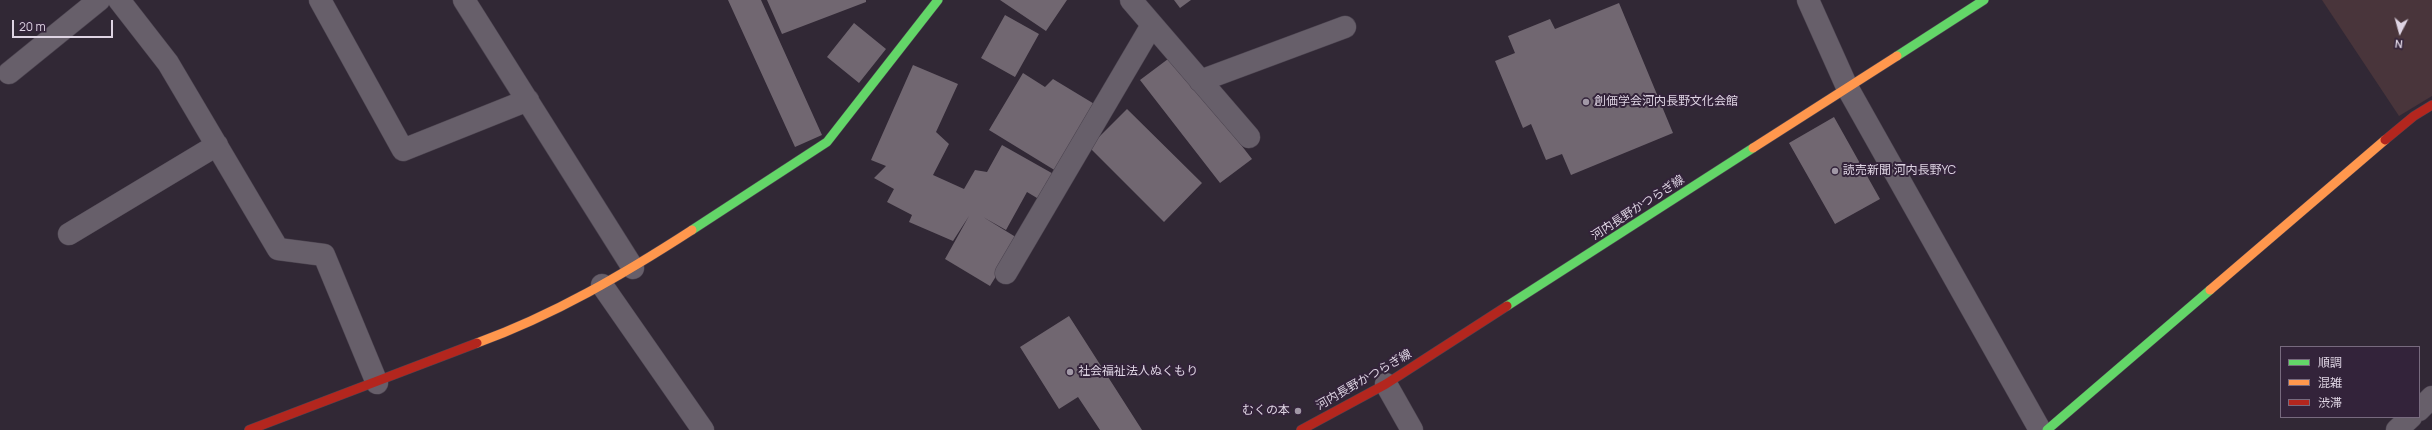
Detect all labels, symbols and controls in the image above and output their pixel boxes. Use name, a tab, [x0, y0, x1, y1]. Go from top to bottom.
scale bar	[14, 12, 115, 38]
north arrow	[2380, 12, 2420, 52]
text: 20 m	[19, 18, 46, 35]
text: N	[2394, 37, 2403, 52]
place label: 創価学会河内長野文化会館	[1594, 95, 1738, 109]
marker: 創価学会河内長野文化会館	[1581, 97, 1591, 107]
place label: 読売新聞 河内長野YC	[1843, 164, 1956, 178]
marker: 読売新聞 河内長野YC	[1830, 166, 1840, 176]
street label: 河内長野かつらぎ線	[1589, 173, 1687, 243]
legend	[2280, 346, 2420, 418]
street label: 河内長野かつらぎ線	[1314, 347, 1414, 413]
text: 順調	[2318, 354, 2342, 371]
place label: 社会福祉法人ぬくもり	[1078, 365, 1198, 379]
marker: 社会福祉法人ぬくもり	[1065, 367, 1075, 377]
text: 混雑	[2318, 374, 2342, 391]
text: 渋滞	[2318, 394, 2342, 411]
place label: むくの本	[1242, 404, 1290, 418]
marker: むくの本	[1293, 406, 1303, 416]

